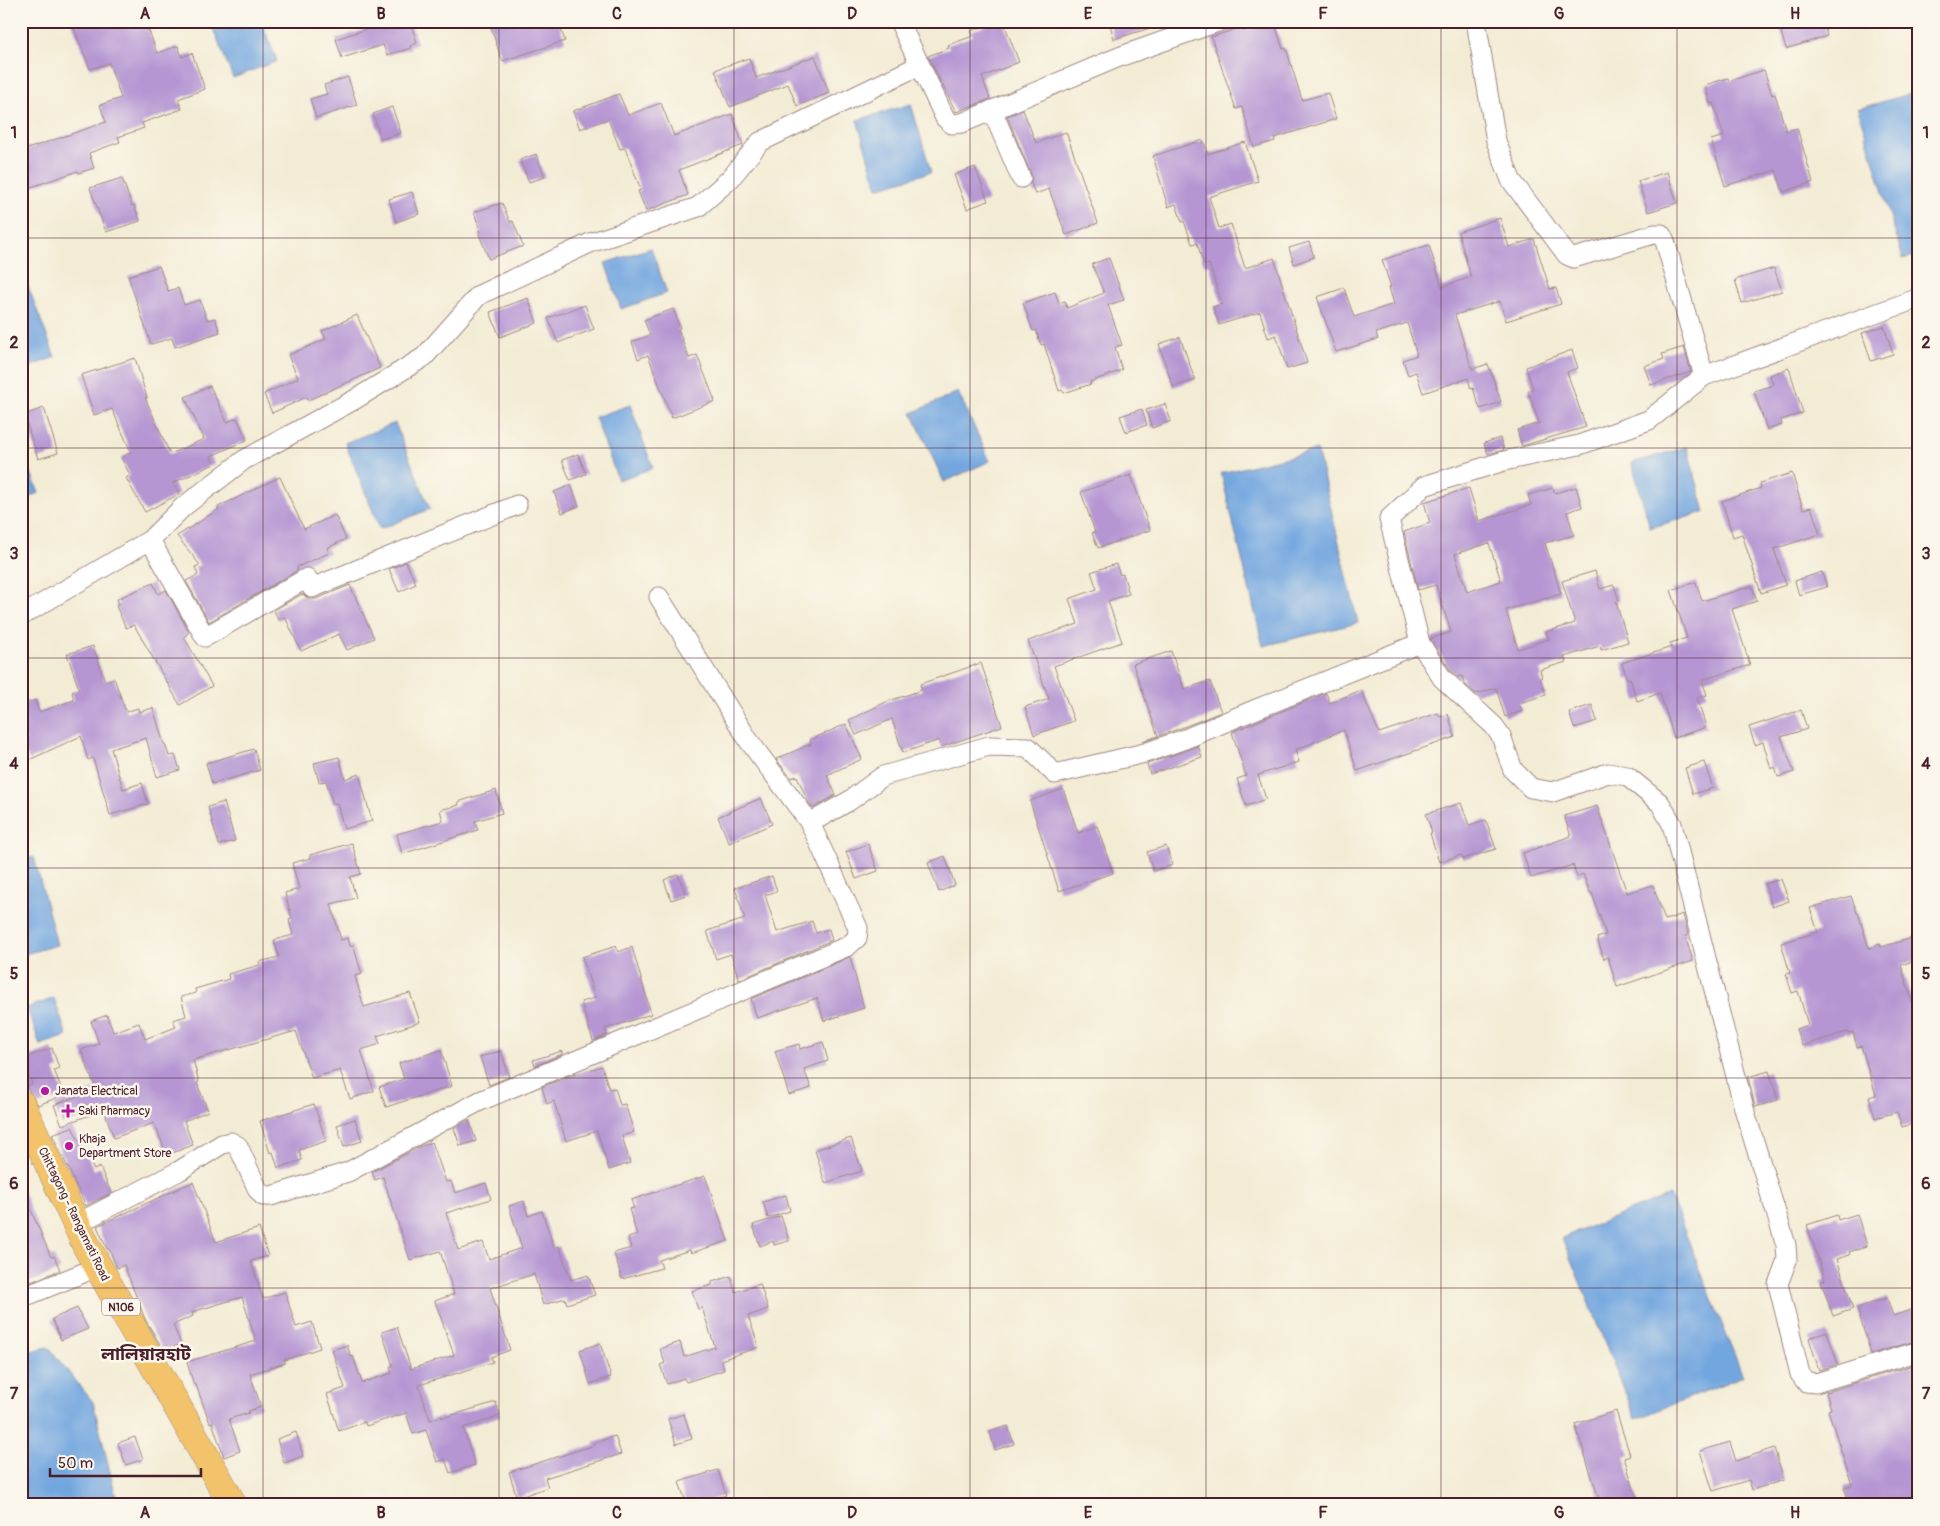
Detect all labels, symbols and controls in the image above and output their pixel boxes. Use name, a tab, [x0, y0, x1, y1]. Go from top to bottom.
text: A	[140, 4, 151, 24]
text: B	[376, 4, 386, 24]
text: C	[612, 4, 622, 24]
text: D	[847, 4, 857, 24]
text: E	[1084, 4, 1093, 24]
text: F	[1318, 4, 1328, 24]
text: G	[1554, 4, 1565, 24]
text: H	[1790, 4, 1800, 24]
text: 1	[11, 123, 17, 143]
text: 1	[1923, 123, 1929, 143]
text: 2	[10, 333, 19, 353]
text: 2	[1922, 333, 1931, 353]
text: 3	[10, 544, 19, 564]
text: 3	[1922, 544, 1931, 564]
text: 4	[9, 754, 19, 774]
text: 4	[1921, 754, 1931, 774]
text: 5	[10, 964, 19, 984]
text: 5	[1922, 964, 1931, 984]
place label: Janata Electrical	[55, 1084, 138, 1099]
marker: Janata Electrical	[39, 1085, 51, 1097]
place label: Saki Pharmacy	[78, 1104, 150, 1119]
marker: Saki Pharmacy	[62, 1105, 74, 1117]
place label: Khaja Department Store	[79, 1132, 172, 1161]
marker: Khaja Department Store	[63, 1140, 75, 1152]
street label: Chittagong - Rangamati Road	[35, 1145, 113, 1284]
text: 6	[9, 1174, 19, 1194]
text: 6	[1921, 1174, 1931, 1194]
road number: N106	[102, 1298, 140, 1315]
district label: লালিয়ারহাট	[100, 1343, 192, 1366]
text: 7	[10, 1384, 19, 1404]
text: 7	[1922, 1384, 1931, 1404]
scale bar	[50, 1446, 201, 1478]
text: 50 m	[58, 1454, 93, 1473]
text: A	[140, 1503, 151, 1523]
text: B	[376, 1503, 386, 1523]
text: C	[612, 1503, 622, 1523]
text: D	[847, 1503, 857, 1523]
text: E	[1084, 1503, 1093, 1523]
text: F	[1318, 1503, 1328, 1523]
text: G	[1554, 1503, 1565, 1523]
text: H	[1790, 1503, 1800, 1523]

